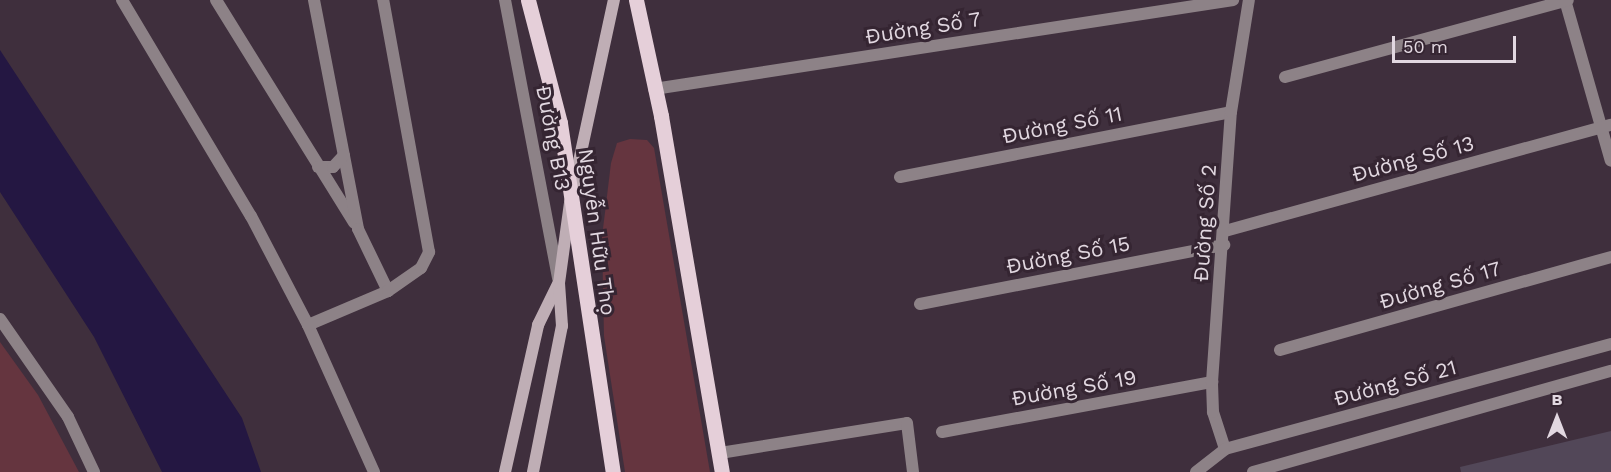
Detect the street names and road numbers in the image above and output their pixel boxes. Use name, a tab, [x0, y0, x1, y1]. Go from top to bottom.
street label: Đường Số 7	[863, 6, 983, 50]
street label: Đường B13	[530, 83, 576, 193]
street label: Đường Số 11	[1000, 101, 1124, 149]
street label: Đường Số 13	[1349, 131, 1477, 187]
street label: Nguyễn Hữu Thọ	[573, 147, 621, 317]
street label: Đường Số 2	[1188, 163, 1222, 283]
street label: Đường Số 15	[1004, 231, 1132, 279]
street label: Đường Số 17	[1376, 256, 1504, 314]
street label: Đường Số 21	[1331, 355, 1459, 411]
street label: Đường Số 19	[1009, 365, 1139, 411]

